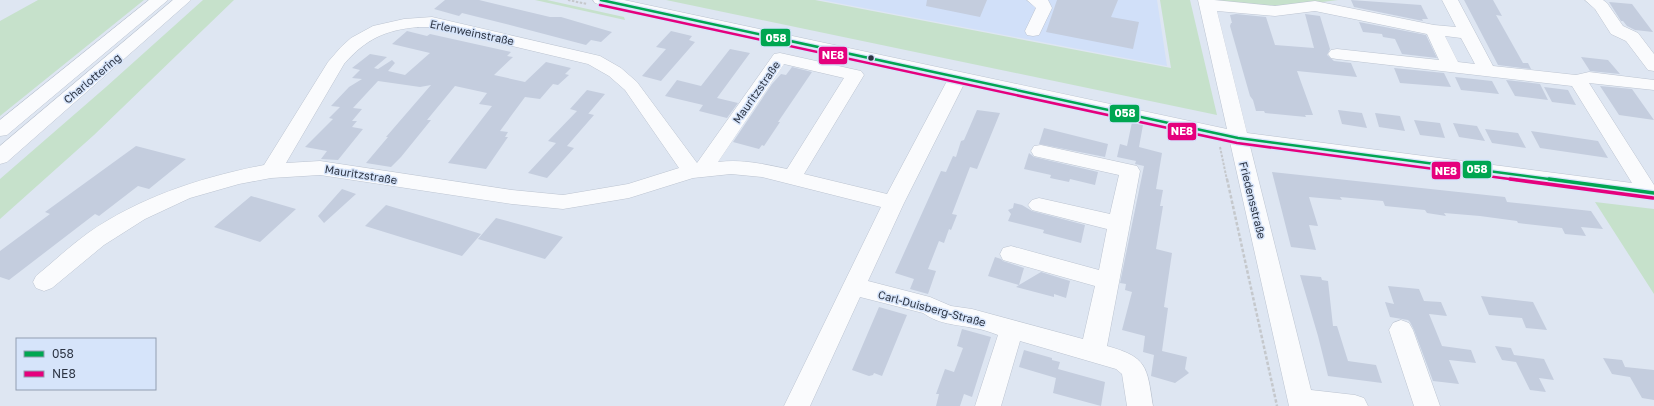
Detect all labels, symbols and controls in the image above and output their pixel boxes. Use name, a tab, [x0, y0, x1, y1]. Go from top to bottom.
street label: Erlenweinstraße	[429, 17, 515, 47]
line badge: 058	[760, 28, 791, 47]
text: 058	[766, 31, 786, 44]
line badge: NE8	[818, 46, 848, 65]
text: NE8	[822, 48, 844, 61]
street label: Charlottering	[61, 50, 123, 106]
unlabelled marker	[866, 53, 876, 63]
street label: Mauritzstraße	[730, 58, 782, 126]
line badge: 058	[1109, 104, 1140, 123]
text: 058	[1115, 106, 1135, 119]
line badge: NE8	[1167, 122, 1197, 141]
text: NE8	[1171, 124, 1193, 137]
street label: Friedensstraße	[1237, 160, 1269, 240]
line badge: 058	[1462, 160, 1492, 179]
line badge: NE8	[1431, 161, 1461, 180]
street label: Mauritzstraße	[324, 162, 398, 186]
text: 058	[1467, 162, 1487, 175]
text: NE8	[1435, 164, 1457, 177]
street label: Carl-Duisberg-Straße	[877, 287, 987, 329]
legend	[16, 338, 156, 390]
text: 058	[52, 346, 74, 361]
text: NE8	[52, 366, 76, 381]

